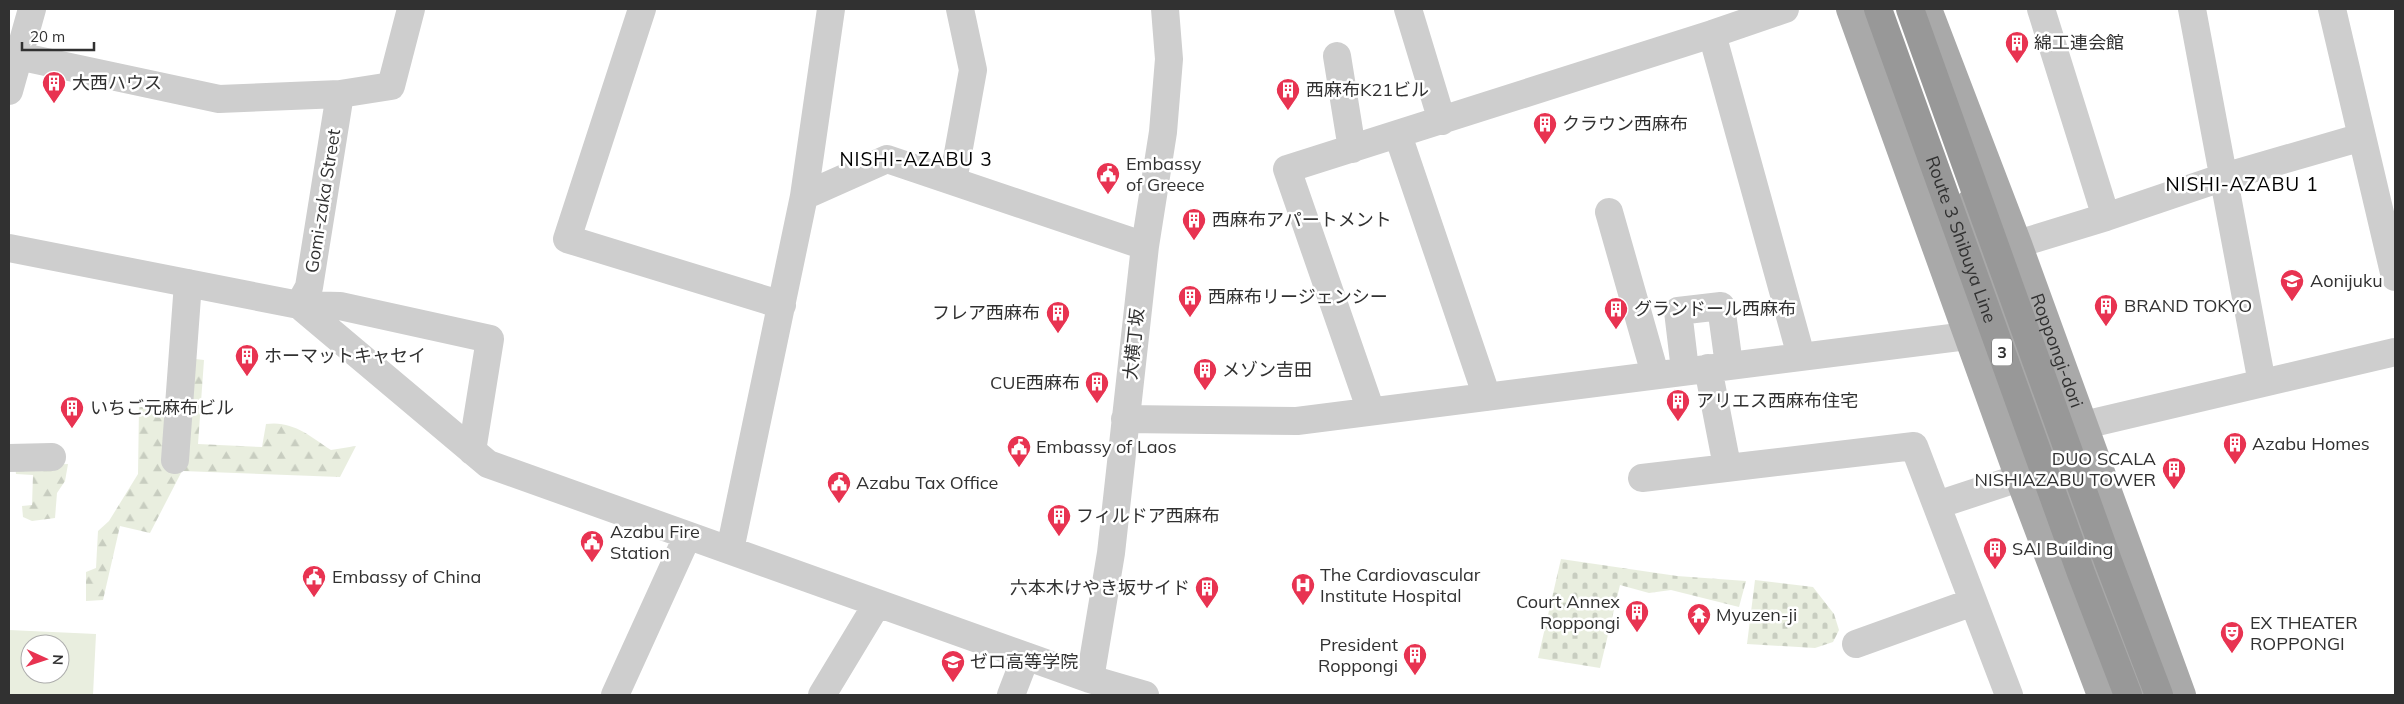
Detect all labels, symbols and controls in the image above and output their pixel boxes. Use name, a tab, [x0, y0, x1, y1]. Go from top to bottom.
scale bar	[22, 20, 95, 52]
text: 20 m	[30, 27, 65, 46]
building icon: 綿工連会館	[2004, 30, 2030, 64]
place label: 綿工連会館	[2034, 31, 2124, 54]
building icon: 大西ハウス	[41, 70, 67, 104]
place label: 大西ハウス	[72, 71, 162, 94]
building icon: 西麻布K21ビル	[1275, 77, 1301, 111]
place label: 西麻布K21ビル	[1306, 78, 1429, 101]
building icon: クラウン西麻布	[1532, 111, 1558, 145]
place label: クラウン西麻布	[1562, 112, 1688, 135]
street label: Gomi-zaka Street	[300, 127, 345, 275]
district label: NISHI-AZABU 3	[839, 147, 993, 171]
place label: Embassy of Greece	[1126, 152, 1205, 196]
street label: Route 3 Shibuya Line	[1921, 153, 2002, 326]
public building icon: Embassy of Greece	[1095, 161, 1121, 195]
district label: NISHI-AZABU 1	[2165, 172, 2319, 196]
building icon: 西麻布アパートメント	[1181, 207, 1207, 241]
place label: 西麻布アパートメント	[1212, 208, 1392, 231]
school or university icon: Aonijuku	[2279, 268, 2305, 302]
place label: Aonijuku	[2310, 269, 2383, 292]
building icon: 西麻布リージェンシー	[1177, 284, 1203, 318]
place label: 西麻布リージェンシー	[1208, 285, 1388, 308]
street label: Roppongi-dori	[2026, 290, 2089, 411]
building icon: BRAND TOKYO	[2093, 293, 2119, 327]
place label: BRAND TOKYO	[2124, 294, 2252, 317]
building icon: グランドール西麻布	[1603, 296, 1629, 330]
place label: グランドール西麻布	[1634, 297, 1796, 320]
building icon: フレア西麻布	[1045, 300, 1071, 334]
place label: フレア西麻布	[932, 301, 1040, 324]
street label: 大横丁坂	[1118, 307, 1149, 381]
road number: 3	[1992, 338, 2012, 366]
building icon: ホーマットキャセイ	[234, 343, 260, 377]
place label: ホーマットキャセイ	[264, 344, 426, 367]
building icon: メゾン吉田	[1192, 357, 1218, 391]
place label: メゾン吉田	[1222, 358, 1312, 381]
building icon: CUE西麻布	[1084, 370, 1110, 404]
place label: CUE西麻布	[990, 371, 1080, 394]
building icon: アリエス西麻布住宅	[1665, 388, 1691, 422]
place label: アリエス西麻布住宅	[1696, 389, 1858, 412]
building icon: いちご元麻布ビル	[59, 395, 85, 429]
place label: いちご元麻布ビル	[90, 396, 234, 419]
building icon: Azabu Homes	[2222, 431, 2248, 465]
place label: Azabu Homes	[2252, 432, 2370, 455]
public building icon: Embassy of Laos	[1006, 434, 1032, 468]
place label: Embassy of Laos	[1036, 435, 1177, 458]
place label: DUO SCALA NISHIAZABU TOWER	[1975, 447, 2156, 491]
building icon: DUO SCALA NISHIAZABU TOWER	[2161, 456, 2187, 490]
public building icon: Azabu Tax Office	[826, 470, 852, 504]
place label: Azabu Tax Office	[856, 471, 998, 494]
building icon: フィルドア西麻布	[1046, 503, 1072, 537]
place label: フィルドア西麻布	[1076, 504, 1220, 527]
place label: Azabu Fire Station	[610, 520, 700, 564]
public building icon: Azabu Fire Station	[579, 529, 605, 563]
building icon: SAI Building	[1982, 536, 2008, 570]
place label: SAI Building	[2012, 537, 2113, 560]
place label: The Cardiovascular Institute Hospital	[1320, 563, 1481, 607]
public building icon: Embassy of China	[301, 564, 327, 598]
place label: Embassy of China	[332, 565, 481, 588]
hospital icon: The Cardiovascular Institute Hospital	[1290, 572, 1316, 606]
building icon: 六本木けやき坂サイド	[1194, 575, 1220, 609]
place label: 六本木けやき坂サイド	[1010, 576, 1190, 599]
place label: Court Annex Roppongi	[1516, 590, 1620, 634]
building icon: Court Annex Roppongi	[1624, 599, 1650, 633]
temple icon: Myuzen-ji	[1686, 602, 1712, 636]
place label: Myuzen-ji	[1716, 603, 1797, 626]
place label: EX THEATER ROPPONGI	[2250, 611, 2358, 655]
theatre icon: EX THEATER ROPPONGI	[2219, 620, 2245, 654]
place label: President Roppongi	[1318, 633, 1398, 677]
north arrow	[20, 634, 70, 684]
building icon: President Roppongi	[1402, 642, 1428, 676]
school or university icon: ゼロ高等学院	[940, 649, 966, 683]
place label: ゼロ高等学院	[970, 650, 1078, 673]
text: N	[49, 654, 67, 665]

